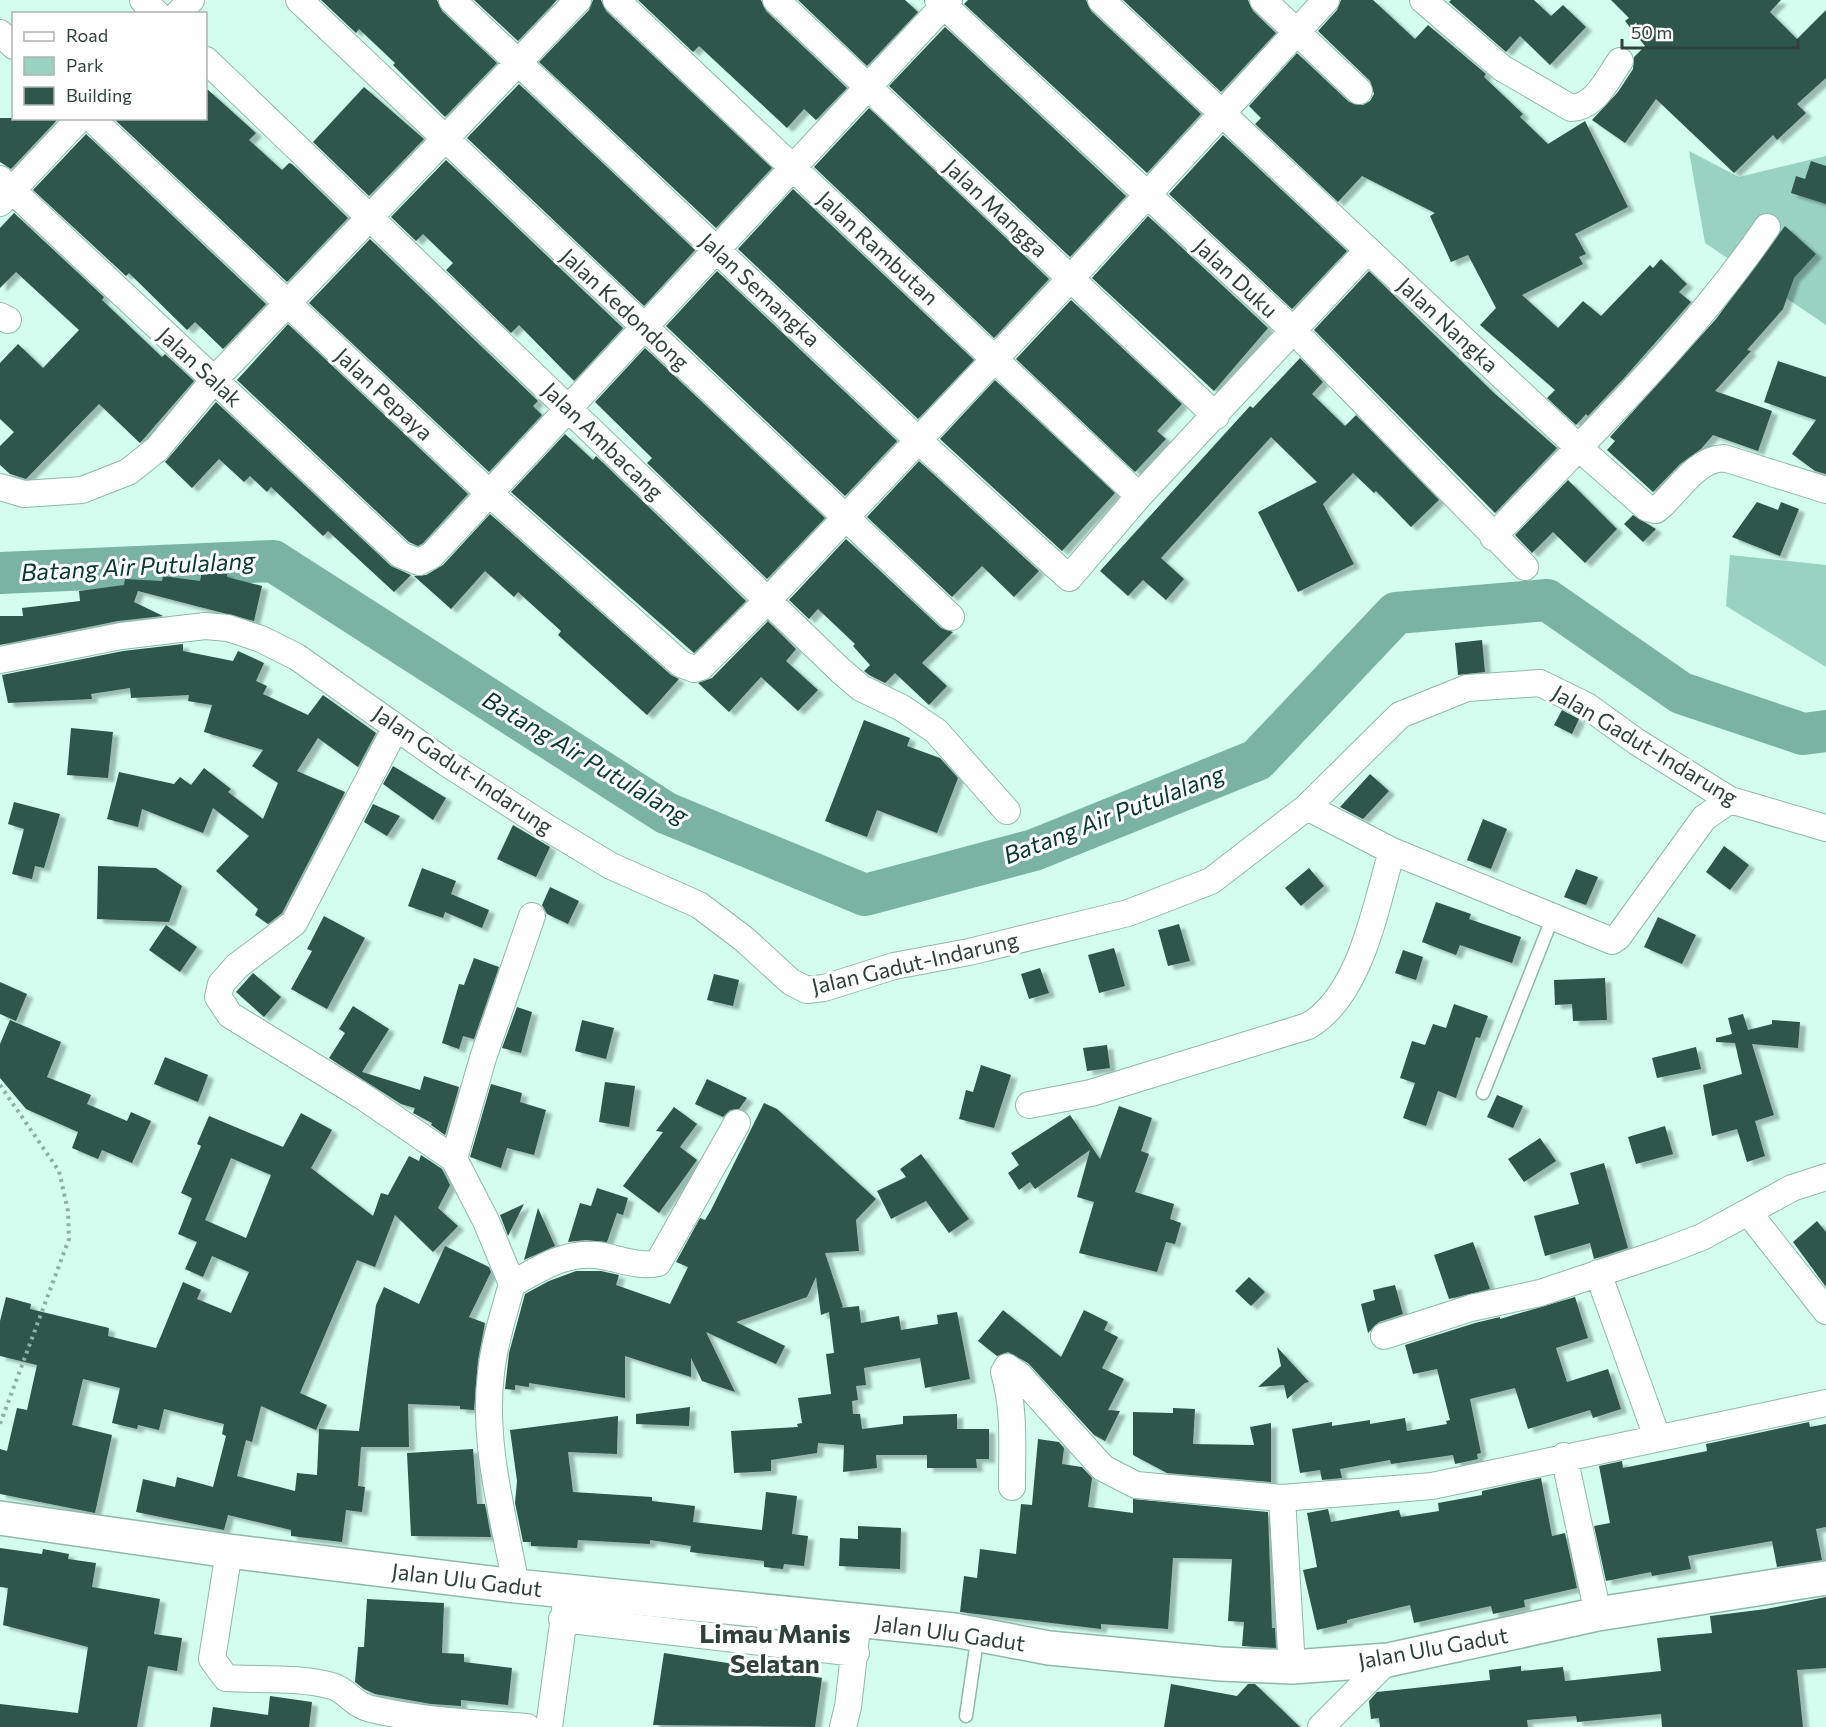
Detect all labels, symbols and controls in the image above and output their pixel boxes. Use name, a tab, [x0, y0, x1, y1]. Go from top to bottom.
legend	[12, 12, 207, 120]
scale bar	[1622, 12, 1798, 50]
text: 50 m	[1631, 21, 1672, 43]
text: Road	[66, 24, 108, 46]
text: Park	[66, 54, 104, 76]
text: Building	[66, 84, 132, 106]
street label: Jalan Mangga	[939, 153, 1054, 263]
street label: Jalan Rambutan	[812, 185, 944, 311]
street label: Jalan Semangka	[694, 227, 826, 352]
street label: Jalan Duku	[1189, 232, 1284, 323]
street label: Jalan Kedondong	[555, 242, 695, 375]
street label: Jalan Nangka	[1392, 271, 1504, 378]
street label: Jalan Salak	[153, 321, 248, 412]
street label: Jalan Pepaya	[330, 342, 439, 446]
street label: Jalan Ambacang	[537, 376, 669, 505]
water label: Batang Air Putulalang	[20, 545, 257, 586]
street label: Jalan Gadut-Indarung	[1548, 679, 1743, 811]
water label: Batang Air Putulalang	[478, 684, 695, 830]
street label: Jalan Gadut-Indarung	[368, 699, 558, 840]
water label: Batang Air Putulalang	[999, 758, 1229, 869]
street label: Jalan Gadut-Indarung	[809, 926, 1021, 999]
street label: Jalan Ulu Gadut	[390, 1557, 544, 1602]
street label: Jalan Ulu Gadut	[873, 1609, 1027, 1656]
district label: Limau Manis Selatan	[699, 1617, 851, 1678]
street label: Jalan Ulu Gadut	[1356, 1621, 1510, 1674]

